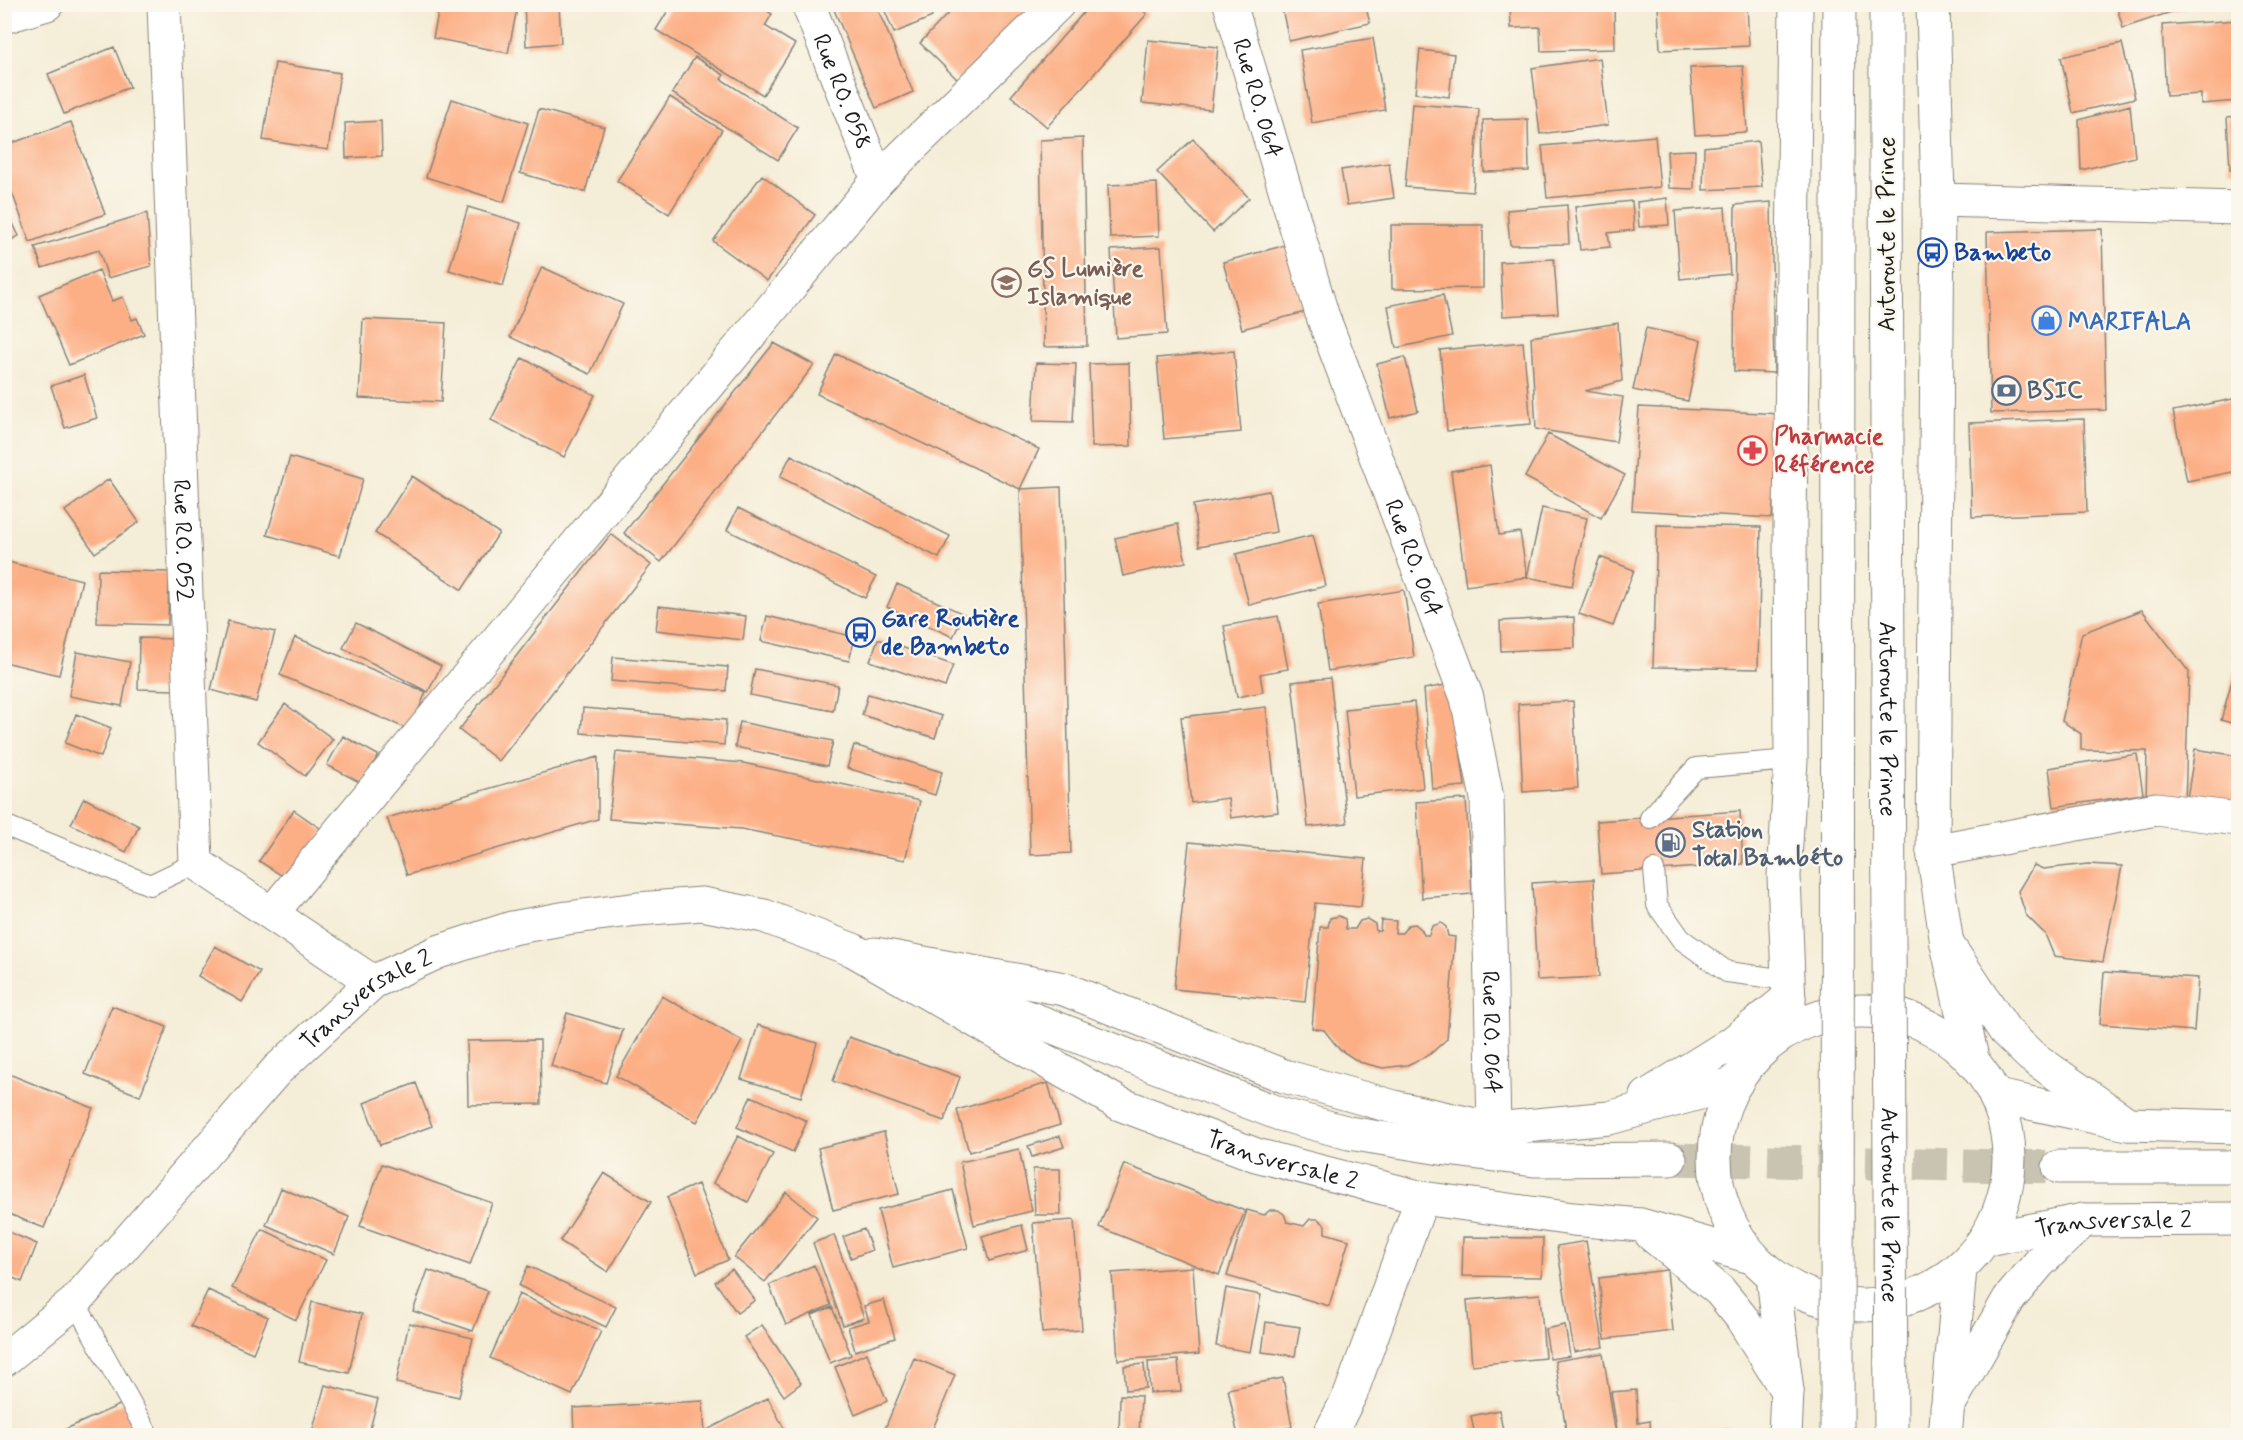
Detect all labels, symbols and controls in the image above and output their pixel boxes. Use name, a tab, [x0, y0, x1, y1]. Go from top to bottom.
street label: Rue RO. 058	[804, 30, 878, 154]
street label: Rue RO. 064	[1224, 35, 1289, 162]
street label: Autoroute le Prince	[1872, 136, 1903, 332]
bus stop icon: Bambeto	[1917, 236, 1949, 268]
place label: Bambeto	[1954, 238, 2051, 269]
place label: GS Lumière Islamique	[1027, 254, 1143, 313]
school or university icon: GS Lumière Islamique	[990, 266, 1022, 298]
shop icon: MARIFALA	[2031, 305, 2063, 337]
place label: MARIFALA	[2068, 307, 2191, 338]
bank icon: BSIC	[1990, 374, 2022, 406]
place label: BSIC	[2027, 376, 2083, 407]
place label: Pharmacie Référence	[1774, 422, 1884, 481]
pharmacy icon: Pharmacie Référence	[1737, 434, 1769, 466]
street label: Rue RO. 052	[165, 479, 200, 603]
street label: Rue RO. 064	[1376, 495, 1449, 621]
place label: Gare Routière de Bambeto	[881, 604, 1020, 663]
bus stop icon: Gare Routière de Bambeto	[844, 616, 876, 648]
street label: Autoroute le Prince	[1871, 621, 1903, 817]
place label: Station Total Bambéto	[1692, 815, 1843, 874]
fuel station icon: Station Total Bambéto	[1655, 827, 1687, 859]
street label: Transversale 2	[294, 943, 438, 1058]
street label: Rue RO. 064	[1474, 970, 1507, 1094]
street label: Autoroute le Prince	[1873, 1107, 1904, 1303]
street label: Transversale 2	[1201, 1124, 1361, 1198]
street label: Transversale 2	[2033, 1205, 2192, 1246]

